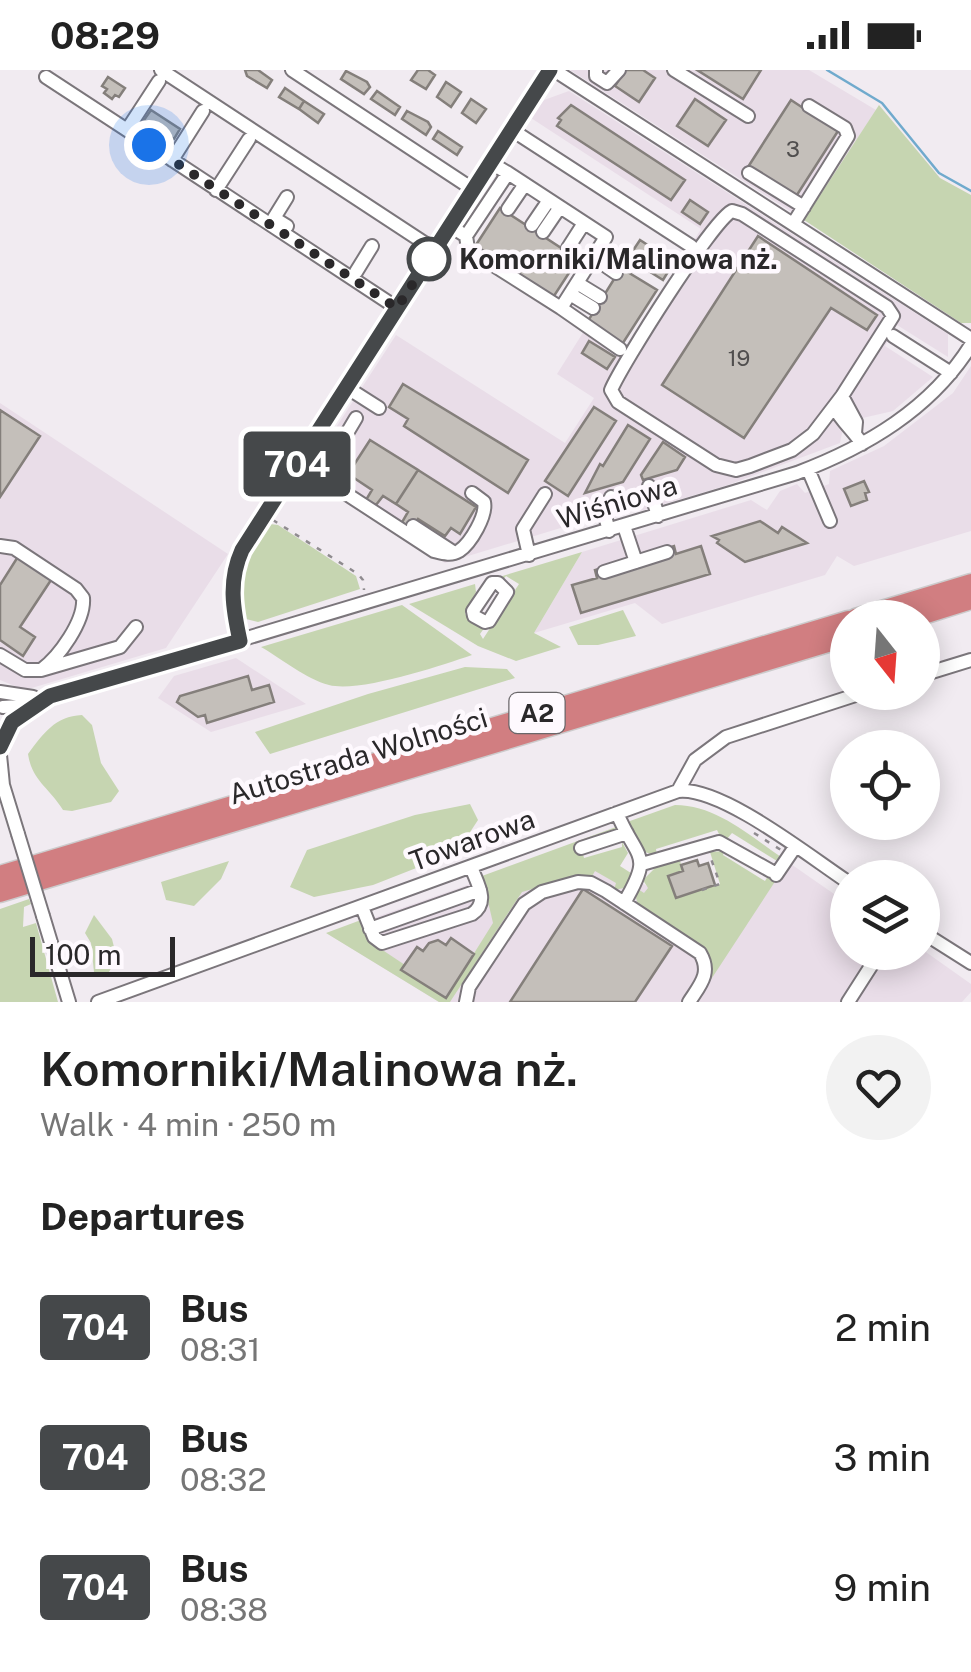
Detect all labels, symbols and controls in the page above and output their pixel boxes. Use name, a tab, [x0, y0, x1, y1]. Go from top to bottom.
text: 08:29	[50, 13, 160, 58]
your location	[124, 120, 174, 170]
house number: 3	[786, 136, 800, 162]
marker: Komorniki/Malinowa nż.	[408, 238, 450, 280]
place label: Komorniki/Malinowa nż.	[459, 242, 778, 275]
house number: 19	[728, 345, 750, 371]
line badge: 704	[240, 432, 354, 496]
text: 704	[264, 444, 330, 485]
street label: Wiśniowa	[553, 468, 681, 535]
north arrow	[830, 600, 940, 710]
map controls	[830, 600, 940, 970]
road number: A2	[510, 693, 564, 733]
street label: Autostrada Wolności	[224, 700, 491, 811]
button: locate	[830, 730, 940, 840]
street label: Towarowa	[405, 802, 539, 877]
button: layers	[830, 860, 940, 970]
scale bar	[30, 932, 175, 976]
text: 100 m	[45, 938, 122, 971]
button: heart	[826, 1035, 931, 1140]
text: Komorniki/Malinowa nż.	[40, 1040, 578, 1097]
text: Walk · 4 min · 250 m	[40, 1106, 336, 1143]
text: Departures	[40, 1194, 245, 1239]
text: Bus	[180, 1286, 249, 1331]
text: 2 min	[835, 1305, 931, 1350]
text: 704	[62, 1307, 128, 1348]
text: 08:31	[180, 1331, 261, 1368]
text: Bus	[180, 1416, 249, 1461]
text: 3 min	[833, 1435, 931, 1480]
text: 704	[62, 1437, 128, 1478]
text: 08:32	[180, 1461, 267, 1498]
text: Bus	[180, 1546, 249, 1591]
text: 9 min	[834, 1565, 931, 1610]
text: 704	[62, 1567, 128, 1608]
text: 08:38	[180, 1591, 268, 1628]

